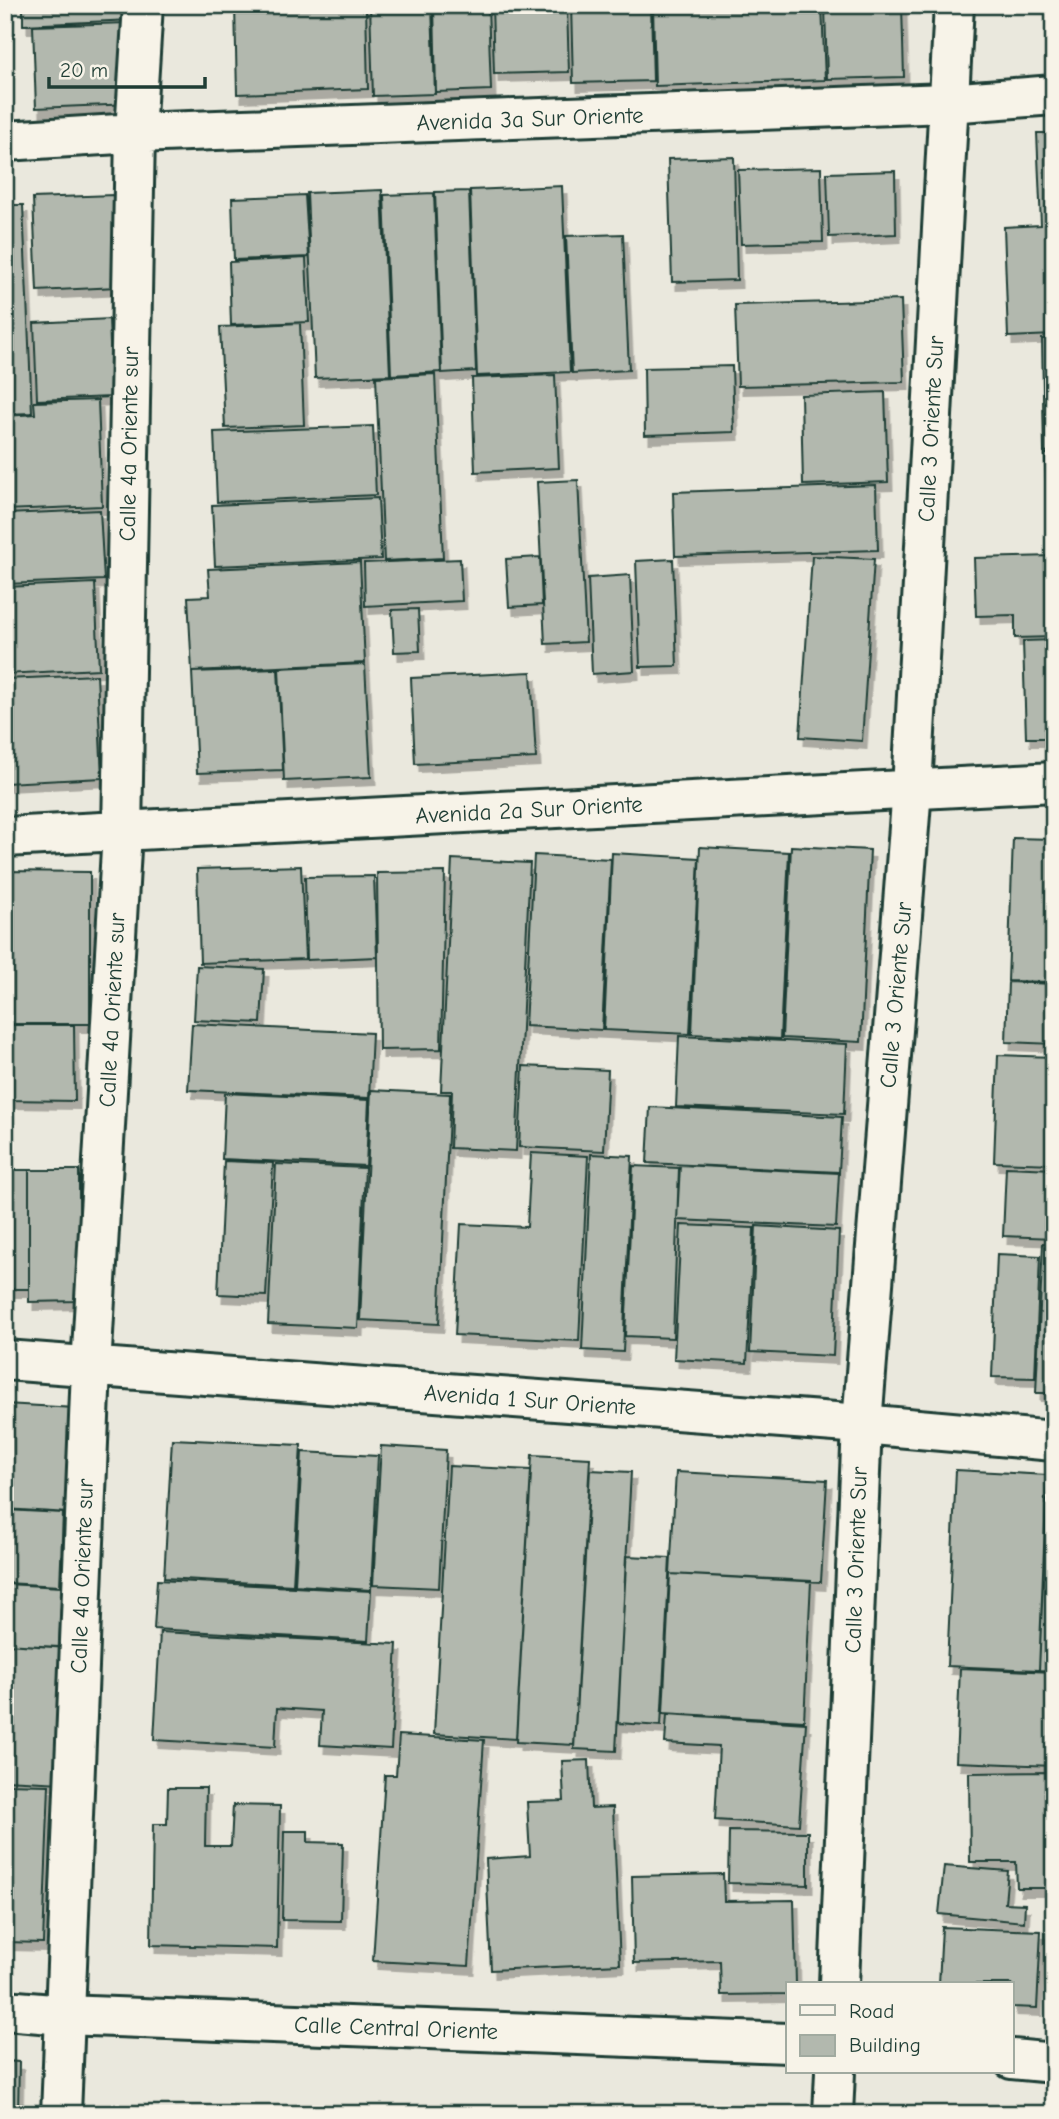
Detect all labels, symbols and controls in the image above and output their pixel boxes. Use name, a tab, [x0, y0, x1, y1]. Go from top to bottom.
scale bar	[49, 46, 205, 90]
text: 20 m	[60, 58, 108, 82]
street label: Avenida 3a Sur Oriente	[416, 102, 644, 136]
street label: Calle 3 Oriente Sur	[913, 334, 949, 523]
street label: Calle 4a Oriente sur	[114, 345, 144, 542]
street label: Avenida 2a Sur Oriente	[415, 791, 643, 829]
street label: Calle 3 Oriente Sur	[874, 900, 918, 1089]
street label: Calle 4a Oriente sur	[93, 911, 131, 1108]
street label: Avenida 1 Sur Oriente	[423, 1379, 637, 1421]
street label: Calle 3 Oriente Sur	[839, 1465, 873, 1654]
street label: Calle 4a Oriente sur	[65, 1477, 99, 1674]
legend	[786, 1982, 1014, 2074]
text: Road	[849, 1999, 894, 2023]
street label: Calle Central Oriente	[293, 2011, 499, 2045]
text: Building	[849, 2033, 921, 2057]

